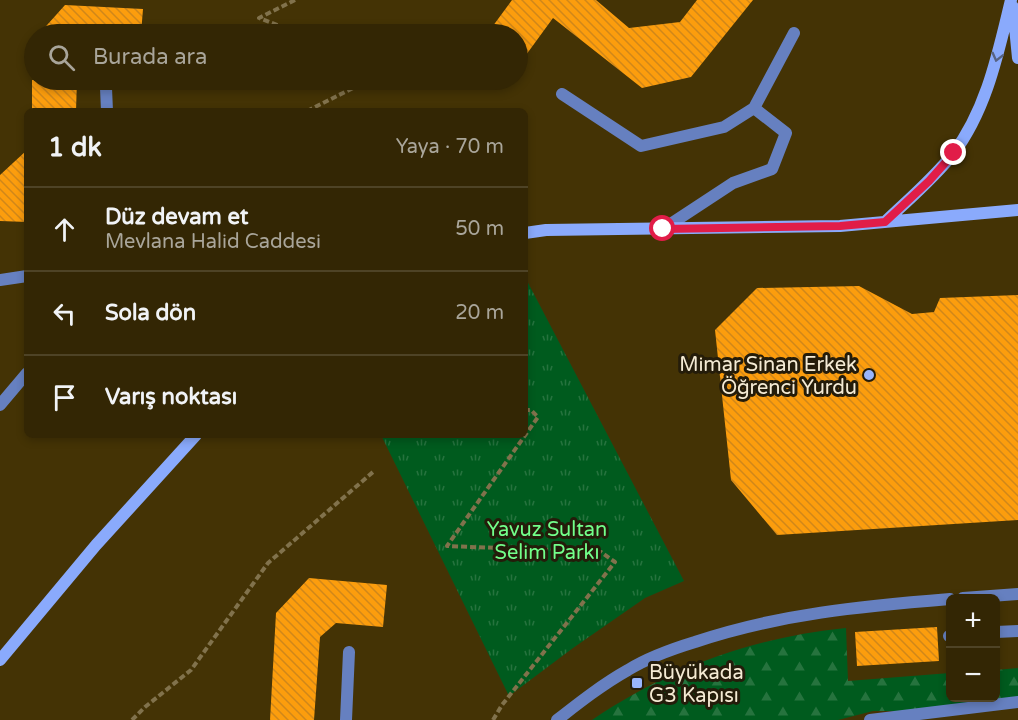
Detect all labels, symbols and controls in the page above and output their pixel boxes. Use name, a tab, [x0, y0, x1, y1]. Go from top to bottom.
search box	[24, 24, 528, 90]
icon: search	[45, 41, 78, 74]
text: Burada ara	[93, 44, 207, 70]
one-way arrow	[992, 51, 1004, 62]
text: 1 dk	[48, 132, 102, 163]
text: Yaya · 70 m	[396, 135, 504, 159]
route end	[940, 139, 966, 165]
text: Düz devam et	[105, 204, 248, 230]
icon: ahead	[48, 213, 81, 246]
route start	[649, 215, 675, 241]
text: 50 m	[455, 217, 504, 241]
text: Mevlana Halid Caddesi	[105, 230, 321, 254]
icon: left	[48, 297, 81, 330]
text: Sola dön	[105, 300, 196, 326]
text: 20 m	[455, 301, 504, 325]
place label: Mimar Sinan Erkek Öğrenci Yurdu	[679, 353, 857, 400]
marker: Mimar Sinan Erkek Öğrenci Yurdu	[862, 368, 876, 382]
icon: arrive	[48, 381, 81, 414]
text: Varış noktası	[105, 384, 237, 410]
park label: Yavuz Sultan Selim Parkı	[487, 518, 607, 565]
map controls	[946, 594, 1000, 702]
button: +	[946, 594, 1000, 648]
button: −	[946, 648, 1000, 702]
place label: Büyükada G3 Kapısı	[649, 661, 744, 708]
marker: Büyükada G3 Kapısı	[630, 676, 644, 690]

